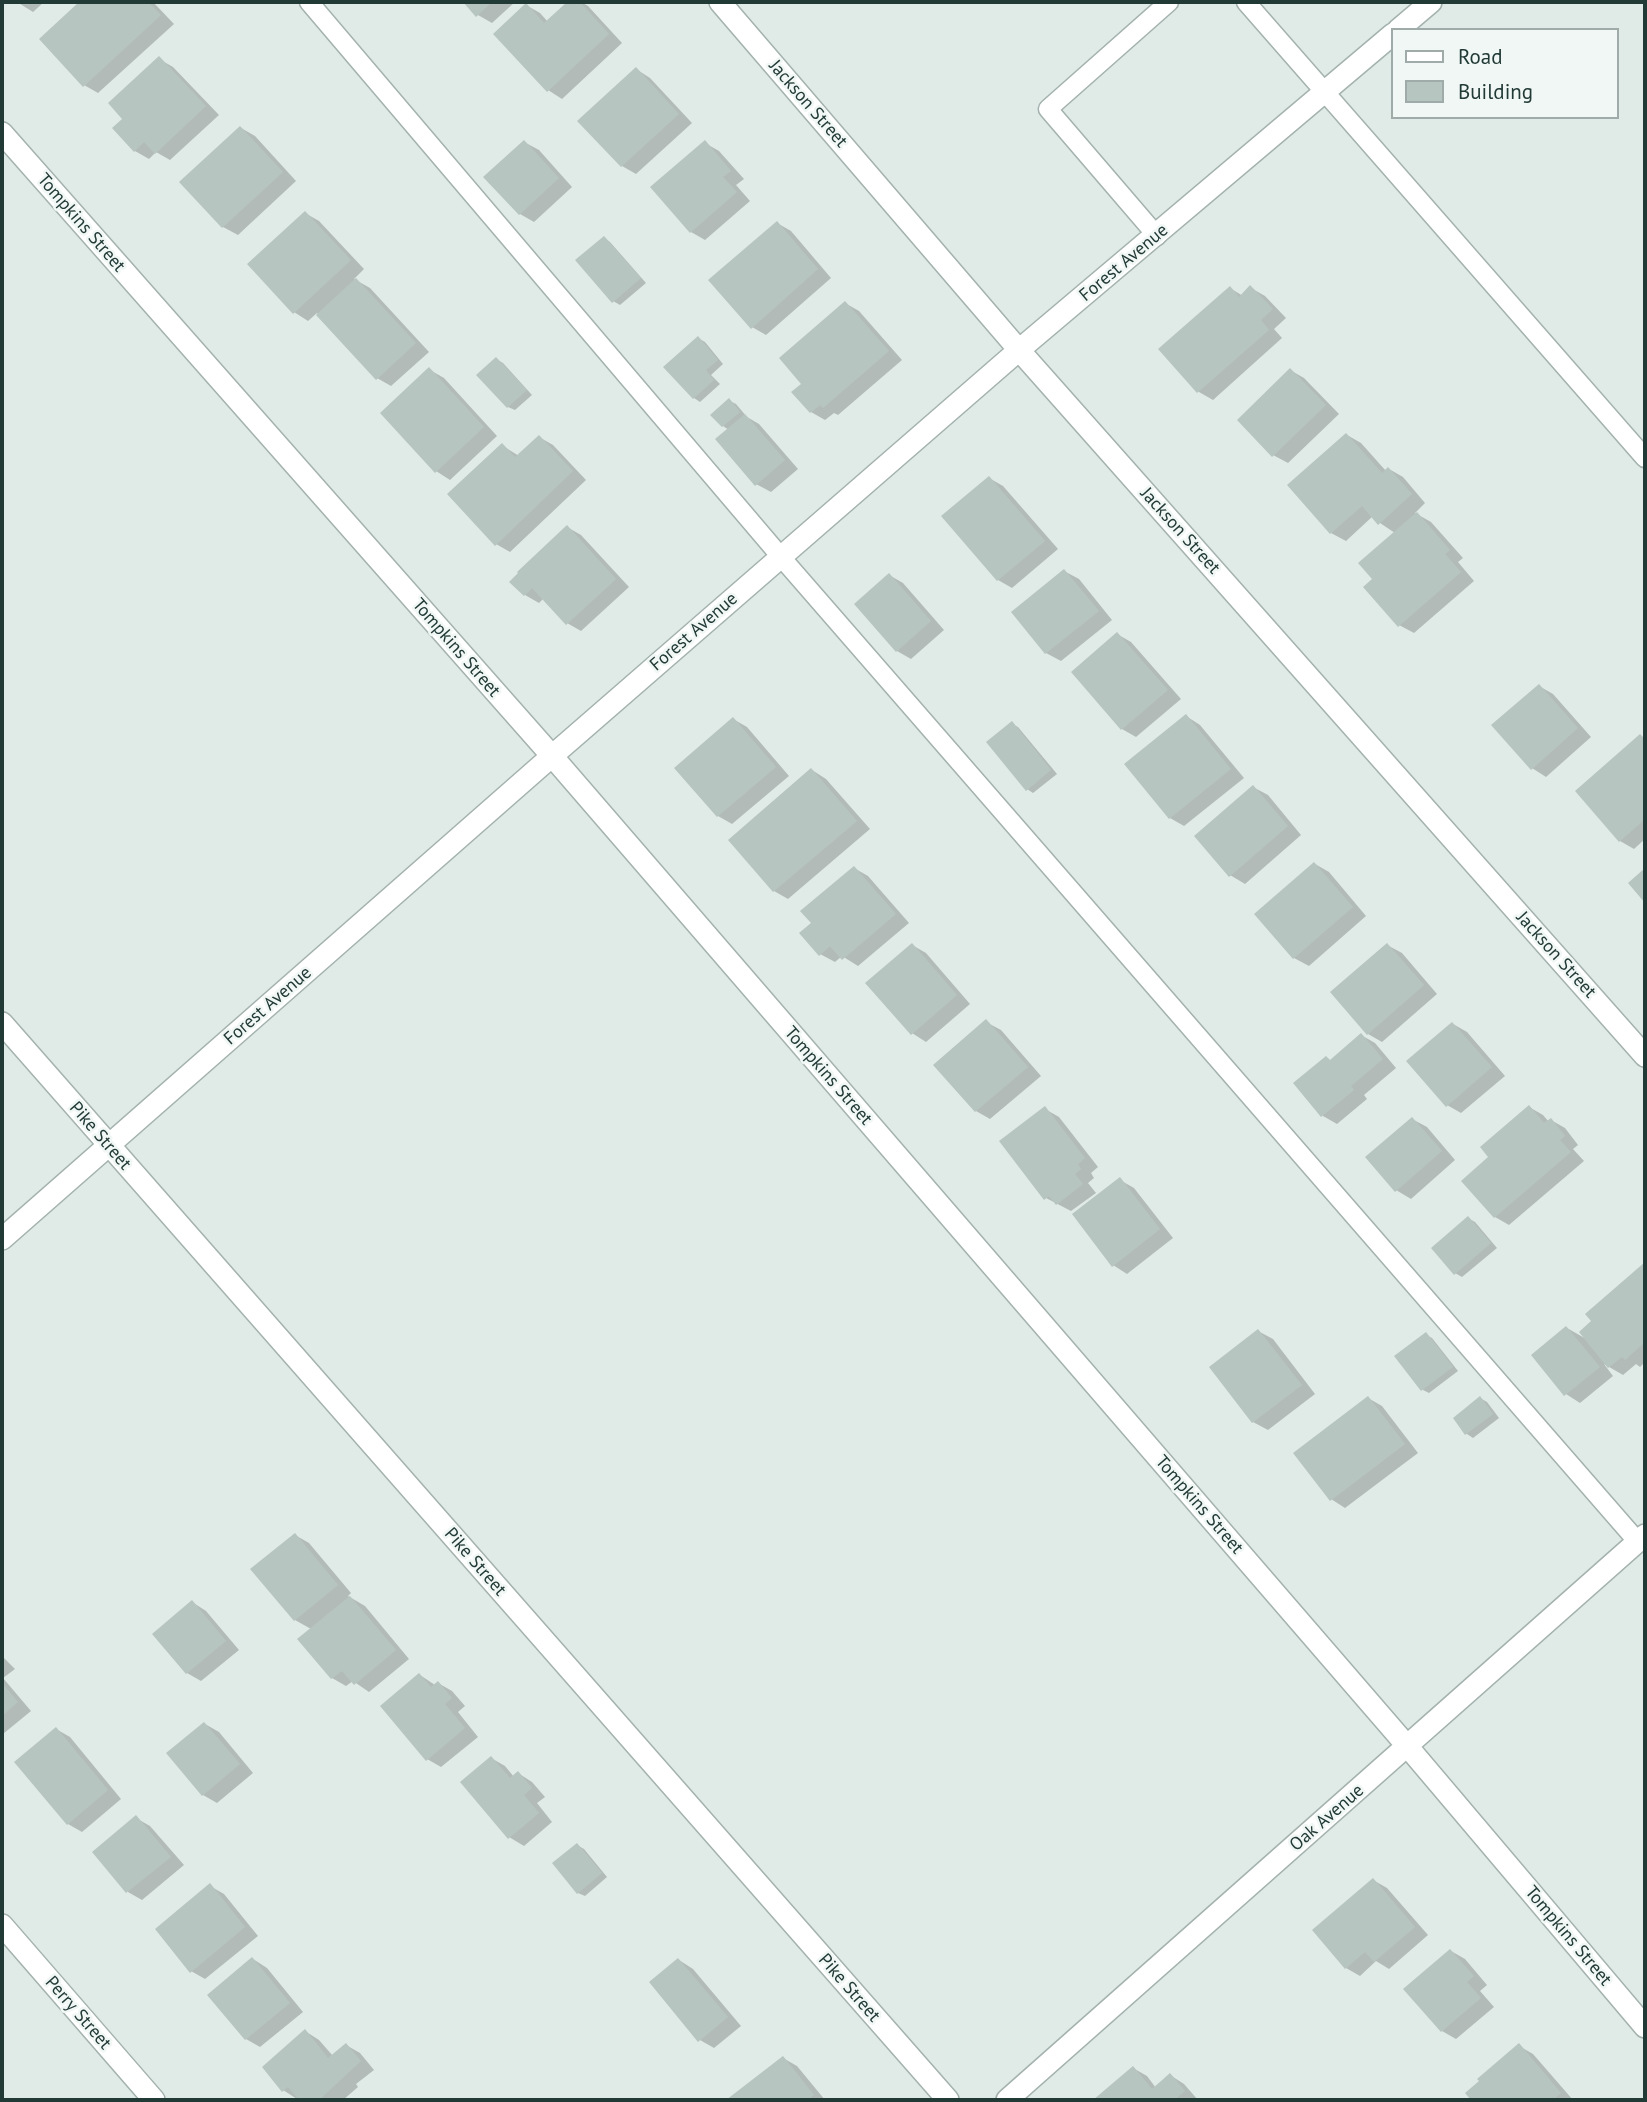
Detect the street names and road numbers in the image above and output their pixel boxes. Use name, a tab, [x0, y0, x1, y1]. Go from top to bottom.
street label: Jackson Street	[764, 56, 852, 152]
street label: Tompkins Street	[32, 169, 130, 277]
street label: Forest Avenue	[1075, 220, 1173, 306]
street label: Jackson Street	[1136, 483, 1224, 579]
street label: Forest Avenue	[646, 588, 742, 676]
street label: Tompkins Street	[407, 594, 505, 702]
street label: Jackson Street	[1512, 907, 1600, 1003]
street label: Forest Avenue	[220, 962, 316, 1050]
street label: Tompkins Street	[779, 1022, 877, 1130]
street label: Pike Street	[65, 1098, 135, 1174]
street label: Tompkins Street	[1150, 1451, 1248, 1559]
street label: Pike Street	[440, 1524, 510, 1600]
street label: Oak Avenue	[1286, 1780, 1368, 1856]
street label: Tompkins Street	[1520, 1882, 1616, 1990]
street label: Pike Street	[814, 1950, 884, 2026]
street label: Perry Street	[40, 1972, 116, 2054]

